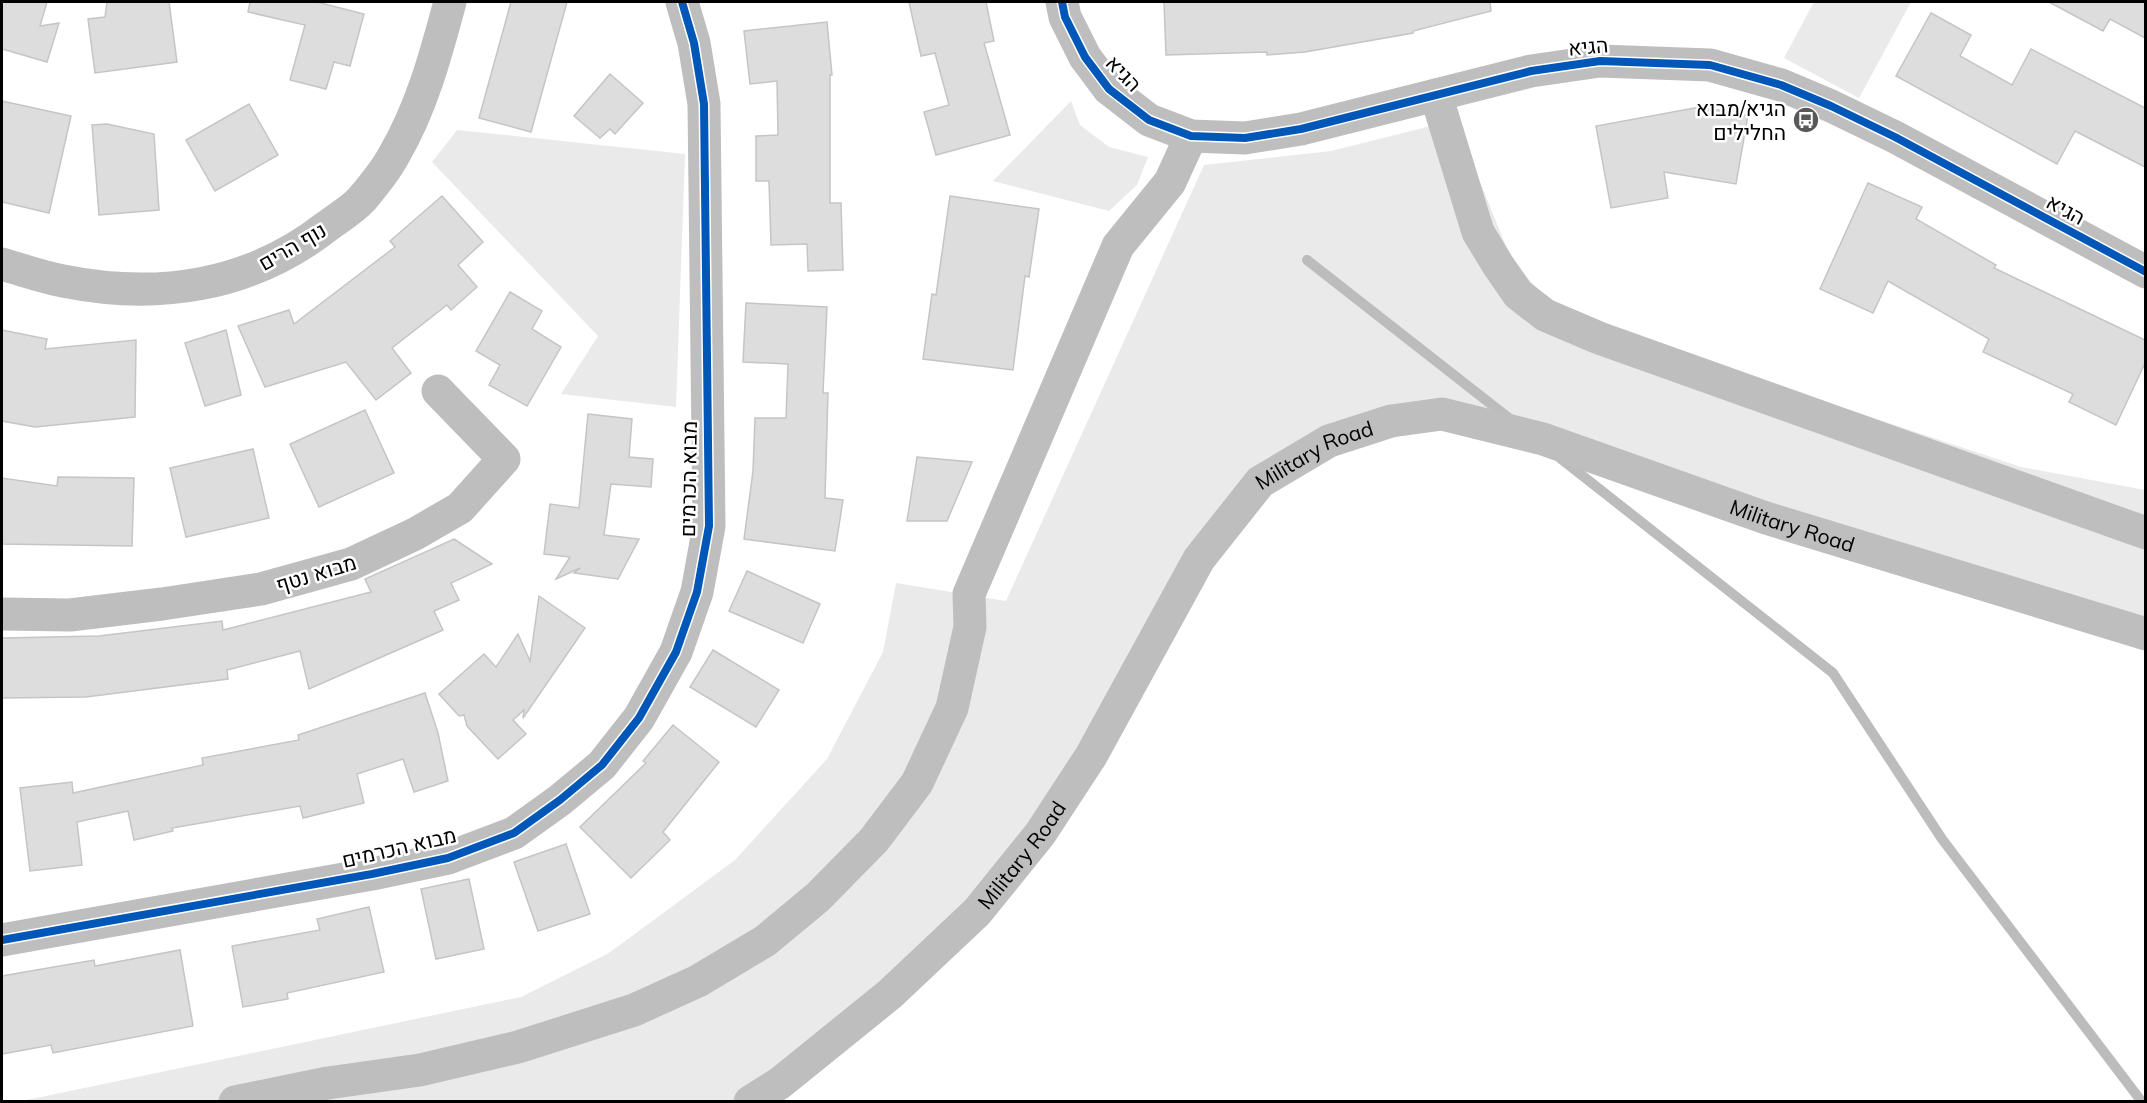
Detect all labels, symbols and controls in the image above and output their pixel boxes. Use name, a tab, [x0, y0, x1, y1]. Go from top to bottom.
street label: הגיא	[1567, 31, 1609, 61]
street label: הגיא	[1101, 49, 1147, 97]
place label: הגיא/מבוא החלילים	[1696, 95, 1786, 145]
bus stop icon: הגיא/מבוא החלילים	[1791, 105, 1821, 135]
street label: הגיא	[2042, 188, 2090, 230]
street label: נוף הרים	[253, 216, 331, 276]
street label: Military Road	[1250, 415, 1376, 495]
street label: מבוא הכרמים	[674, 421, 702, 537]
street label: Military Road	[1727, 493, 1858, 557]
street label: מבוא נטף	[273, 548, 359, 598]
street label: Military Road	[972, 796, 1071, 914]
street label: מבוא הכרמים	[339, 821, 459, 873]

